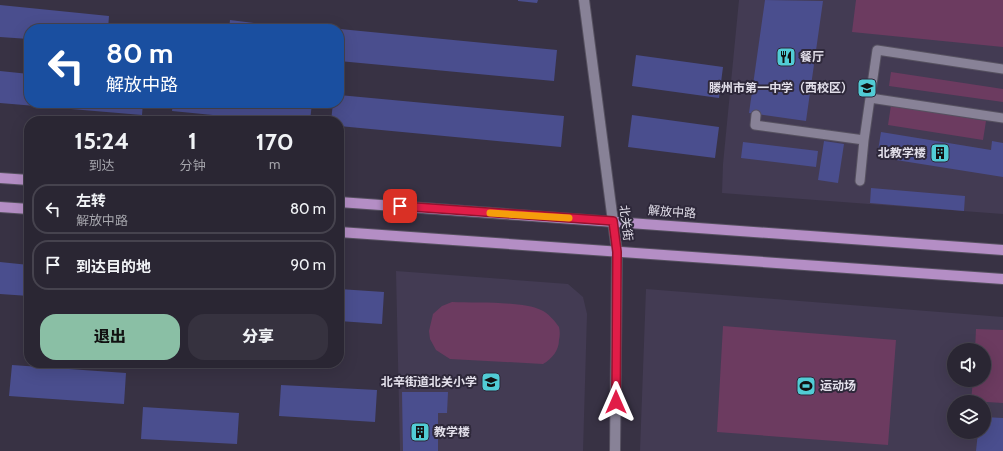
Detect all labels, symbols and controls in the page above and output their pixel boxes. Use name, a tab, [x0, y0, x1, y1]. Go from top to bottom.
text: 80 m	[106, 36, 173, 70]
icon: left	[40, 40, 92, 92]
restaurant icon: 餐厅	[775, 46, 797, 68]
place label: 餐厅	[800, 49, 824, 64]
text: 解放中路	[106, 74, 178, 96]
school or university icon: 滕州市第一中学（西校区）	[856, 77, 878, 99]
place label: 滕州市第一中学（西校区）	[709, 80, 853, 95]
text: 15:24	[74, 126, 129, 155]
text: 1	[188, 126, 197, 155]
text: 170	[256, 127, 294, 156]
building icon: 北教学楼	[929, 142, 951, 164]
place label: 北教学楼	[878, 145, 926, 160]
text: m	[269, 156, 280, 172]
text: 到达	[89, 157, 115, 173]
text: 分钟	[179, 157, 205, 173]
pin	[383, 189, 417, 223]
text: 左转	[76, 192, 106, 210]
icon: arrive	[389, 195, 411, 217]
icon: left	[42, 198, 64, 220]
text: 80 m	[290, 200, 326, 218]
street label: 解放中路	[648, 202, 697, 221]
street label: 北关街	[617, 204, 636, 242]
text: 解放中路	[76, 212, 128, 228]
icon: arrive	[42, 254, 64, 276]
text: 90 m	[290, 256, 326, 274]
text: 到达目的地	[76, 258, 151, 276]
button: 退出	[40, 314, 180, 360]
button: 分享	[188, 314, 328, 360]
map controls	[947, 343, 991, 439]
button: sound	[947, 343, 991, 387]
school or university icon: 北辛街道北关小学	[480, 371, 502, 393]
place label: 北辛街道北关小学	[381, 374, 477, 389]
sports icon: 运动场	[795, 375, 817, 397]
place label: 运动场	[820, 378, 856, 393]
position arrow	[595, 381, 637, 423]
button: layers	[947, 395, 991, 439]
building icon: 教学楼	[409, 421, 431, 443]
place label: 教学楼	[434, 424, 470, 439]

